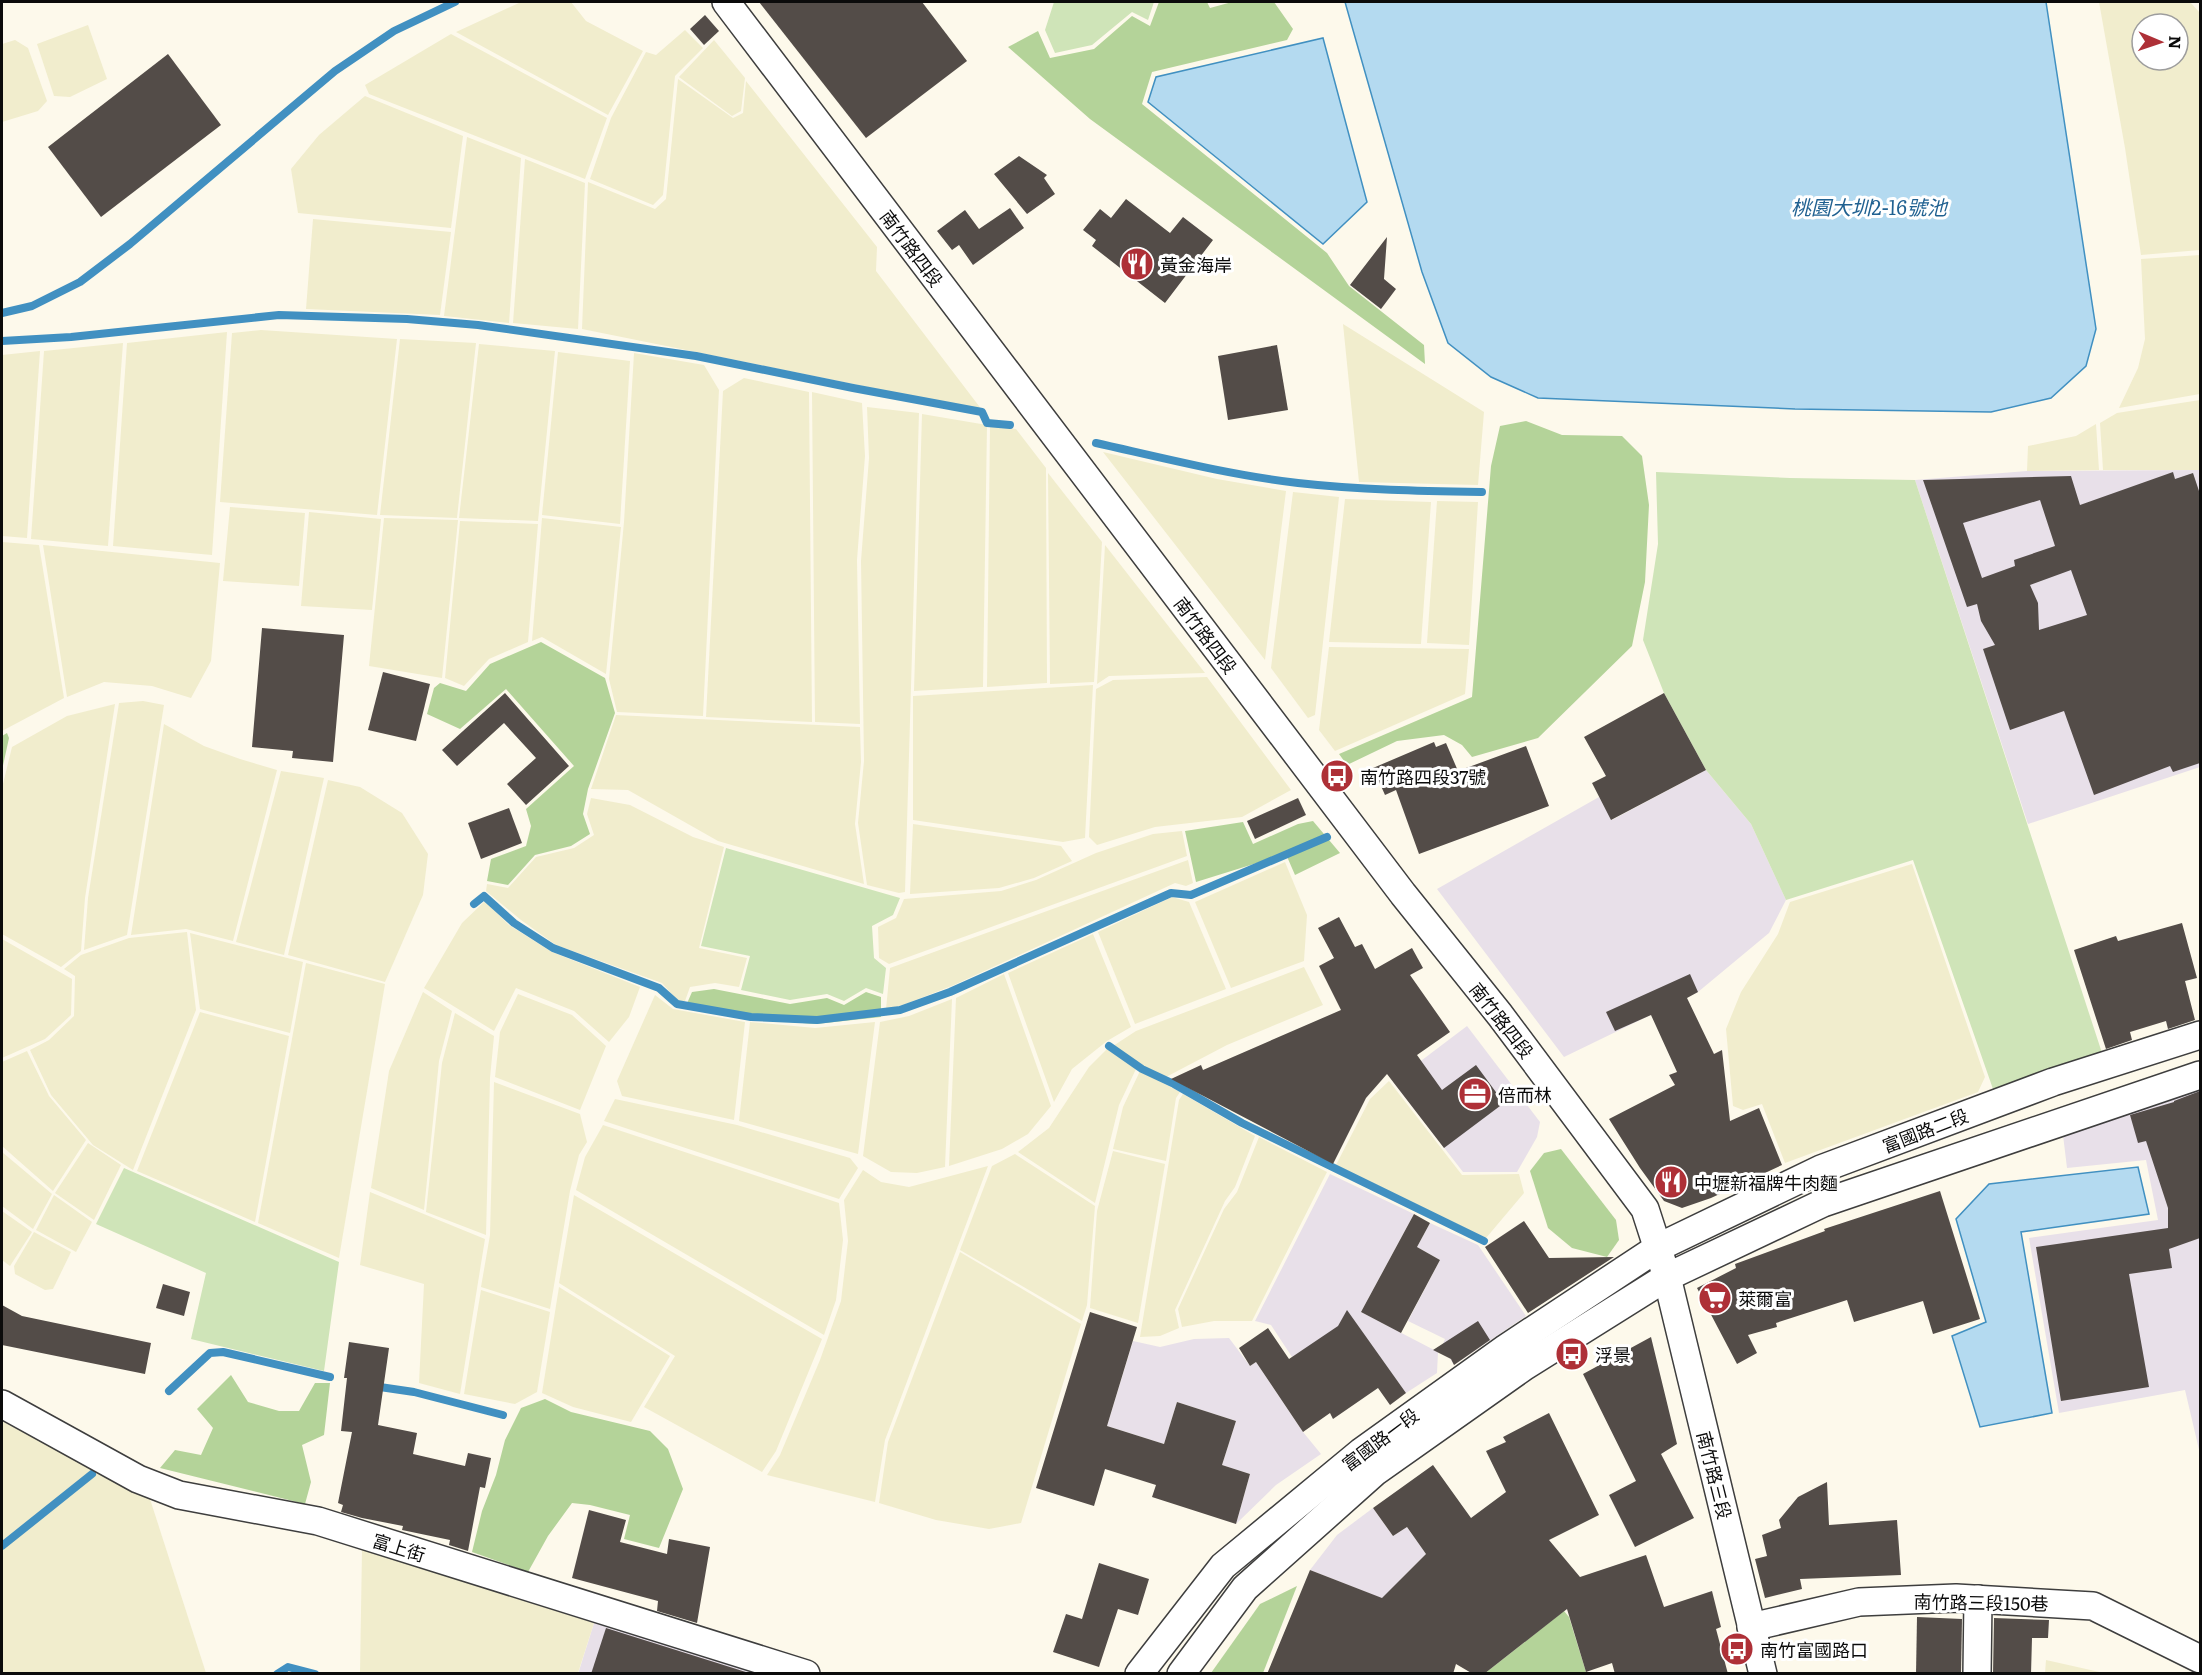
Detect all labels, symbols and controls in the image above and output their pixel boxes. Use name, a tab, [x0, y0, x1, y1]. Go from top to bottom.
north arrow	[2130, 12, 2190, 72]
text: N	[2164, 35, 2188, 50]
water label: 桃園大圳2-16號池	[1791, 191, 1949, 221]
street label: 南竹路四段	[874, 204, 950, 292]
restaurant icon: 黃金海岸	[1119, 246, 1155, 282]
place label: 黃金海岸	[1160, 251, 1232, 278]
street label: 南竹路四段	[1168, 591, 1244, 679]
bus stop icon: 南竹路四段37號	[1319, 758, 1355, 794]
place label: 南竹路四段37號	[1360, 763, 1486, 790]
street label: 南竹路四段	[1464, 976, 1540, 1064]
office icon: 倍而林	[1457, 1076, 1493, 1112]
place label: 倍而林	[1498, 1081, 1552, 1108]
street label: 富國路二段	[1878, 1101, 1972, 1159]
restaurant icon: 中壢新福牌牛肉麵	[1653, 1164, 1689, 1200]
place label: 中壢新福牌牛肉麵	[1694, 1169, 1838, 1196]
supermarket icon: 萊爾富	[1697, 1280, 1733, 1316]
place label: 萊爾富	[1738, 1285, 1792, 1312]
bus stop icon: 浮景	[1554, 1336, 1590, 1372]
place label: 浮景	[1595, 1341, 1631, 1368]
street label: 富國路一段	[1336, 1401, 1424, 1477]
street label: 南竹路三段	[1691, 1428, 1739, 1522]
street label: 富上街	[369, 1526, 429, 1568]
street label: 南竹路三段150巷	[1913, 1587, 2049, 1617]
bus stop icon: 南竹富國路口	[1719, 1631, 1755, 1667]
place label: 南竹富國路口	[1760, 1636, 1868, 1663]

